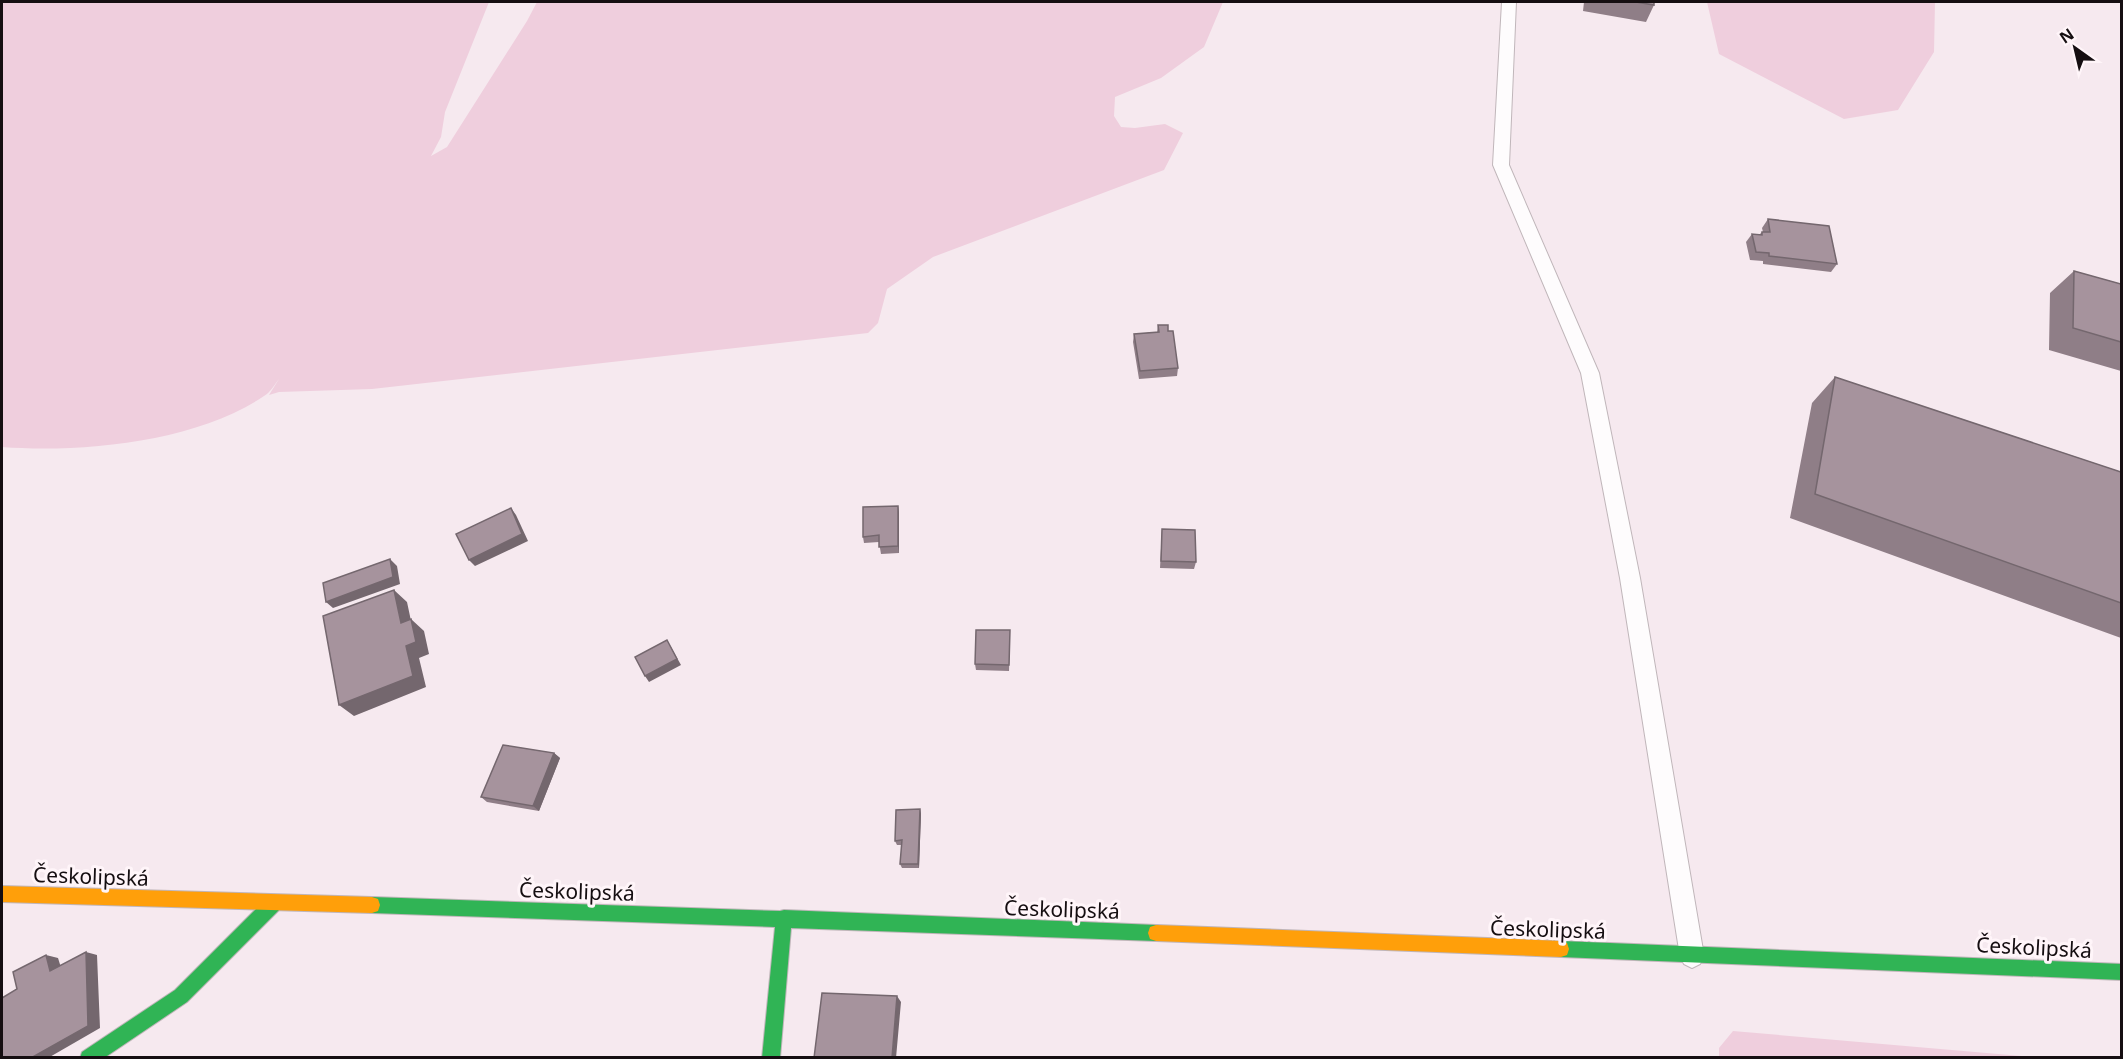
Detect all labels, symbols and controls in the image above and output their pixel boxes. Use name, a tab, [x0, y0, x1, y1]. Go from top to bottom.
north arrow	[2045, 18, 2105, 78]
text: N	[2055, 23, 2078, 48]
street label: Českolipská	[33, 860, 149, 892]
street label: Českolipská	[519, 875, 635, 907]
street label: Českolipská	[1004, 893, 1120, 925]
street label: Českolipská	[1490, 913, 1606, 945]
street label: Českolipská	[1975, 930, 2093, 964]

